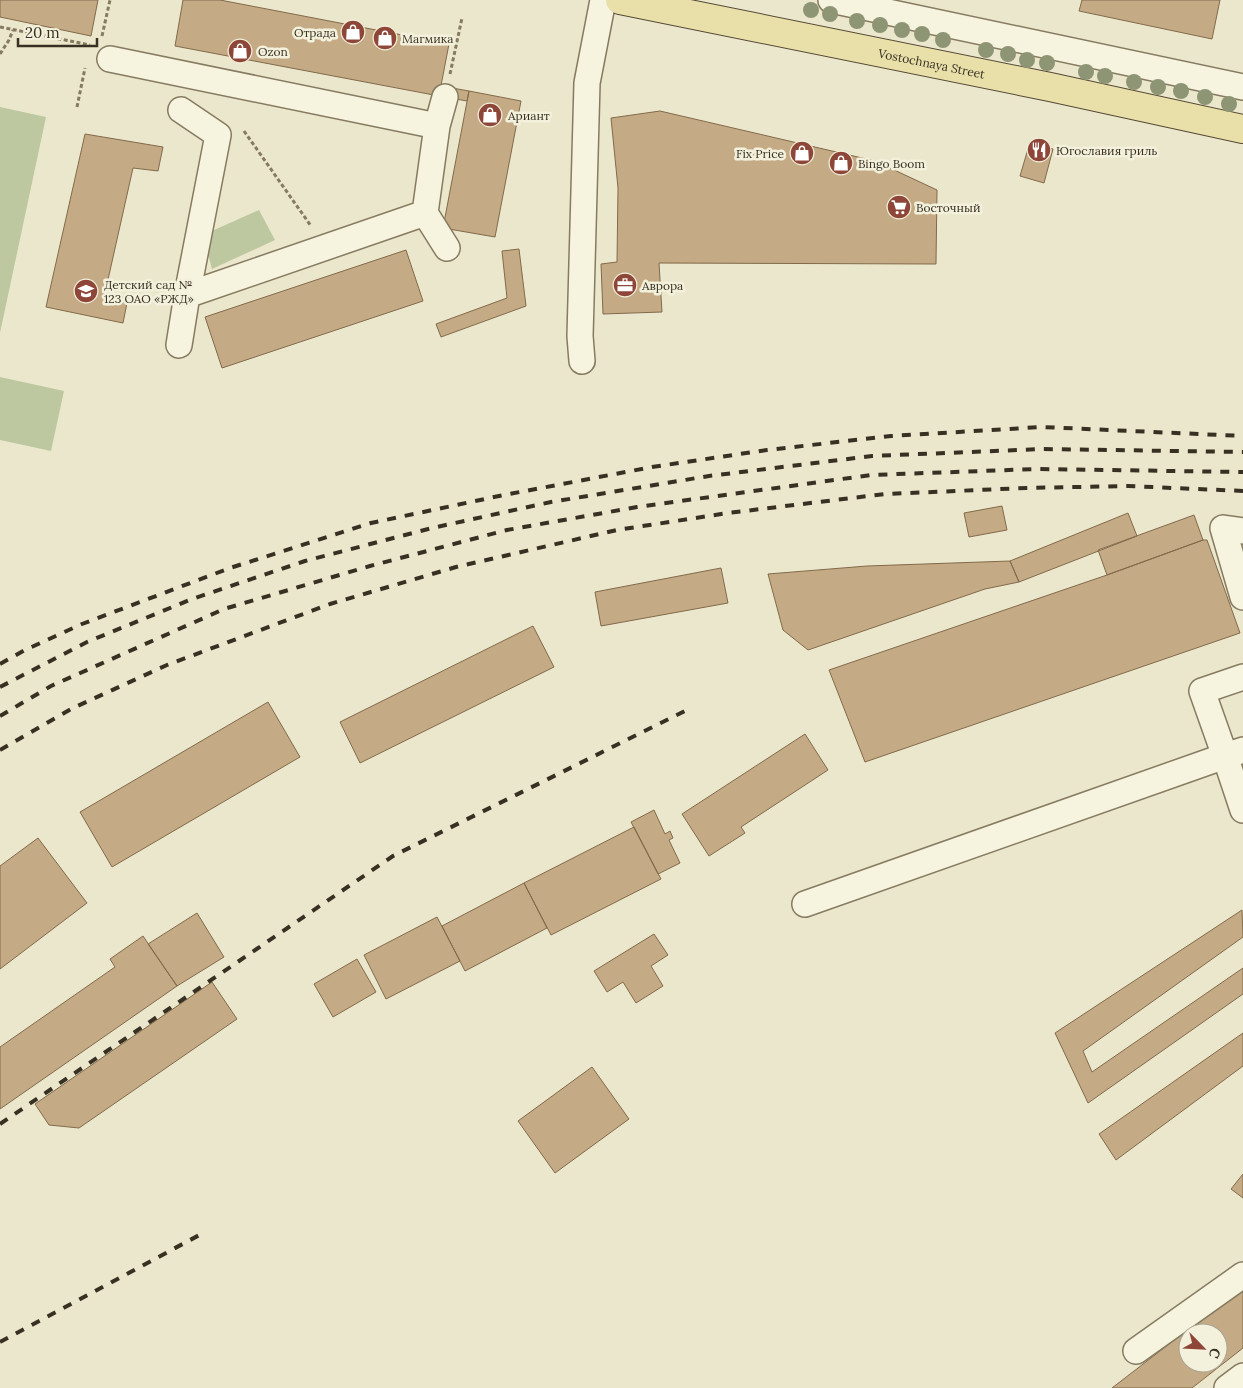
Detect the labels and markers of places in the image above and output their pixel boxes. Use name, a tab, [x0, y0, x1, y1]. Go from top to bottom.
shop icon: Отрада	[340, 19, 366, 45]
place label: Отрада	[294, 25, 336, 40]
shop icon: Магмика	[372, 25, 398, 51]
place label: Магмика	[402, 31, 453, 46]
shop icon: Ozon	[227, 38, 253, 64]
place label: Ozon	[258, 44, 288, 59]
shop icon: Ариант	[477, 102, 503, 128]
place label: Ариант	[507, 108, 550, 123]
restaurant icon: Югославия гриль	[1026, 137, 1052, 163]
shop icon: Fix Price	[789, 140, 815, 166]
place label: Югославия гриль	[1056, 143, 1157, 158]
place label: Fix Price	[736, 146, 784, 161]
shop icon: Bingo Boom	[828, 150, 854, 176]
place label: Bingo Boom	[858, 156, 925, 171]
supermarket icon: Восточный	[886, 194, 912, 220]
place label: Восточный	[916, 200, 980, 215]
office icon: Аврора	[612, 272, 638, 298]
place label: Детский сад № 123 ОАО «РЖД»	[104, 277, 194, 306]
school or university icon: Детский сад № 123 ОАО «РЖД»	[73, 278, 99, 304]
place label: Аврора	[641, 278, 683, 293]

